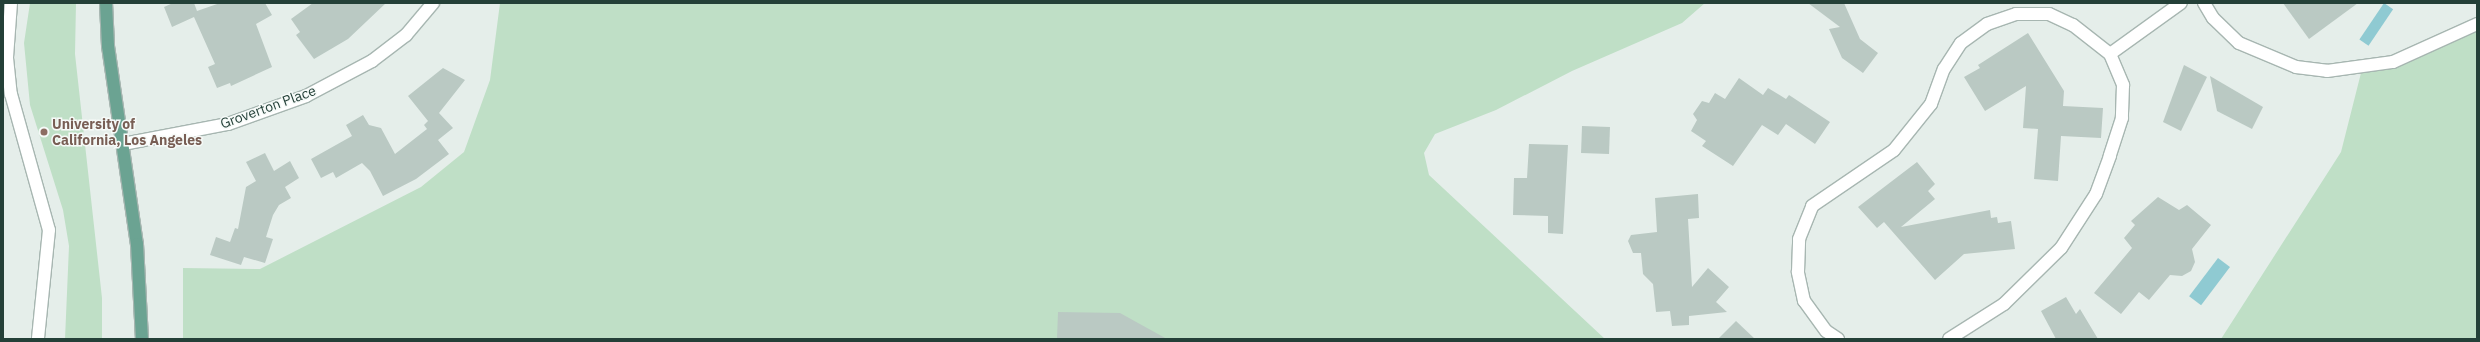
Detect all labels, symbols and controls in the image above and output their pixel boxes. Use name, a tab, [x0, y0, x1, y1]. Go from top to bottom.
street label: Groverton Place	[218, 82, 318, 132]
place label: University of California, Los Angeles	[52, 116, 202, 148]
marker: University of California, Los Angeles	[39, 127, 49, 137]

